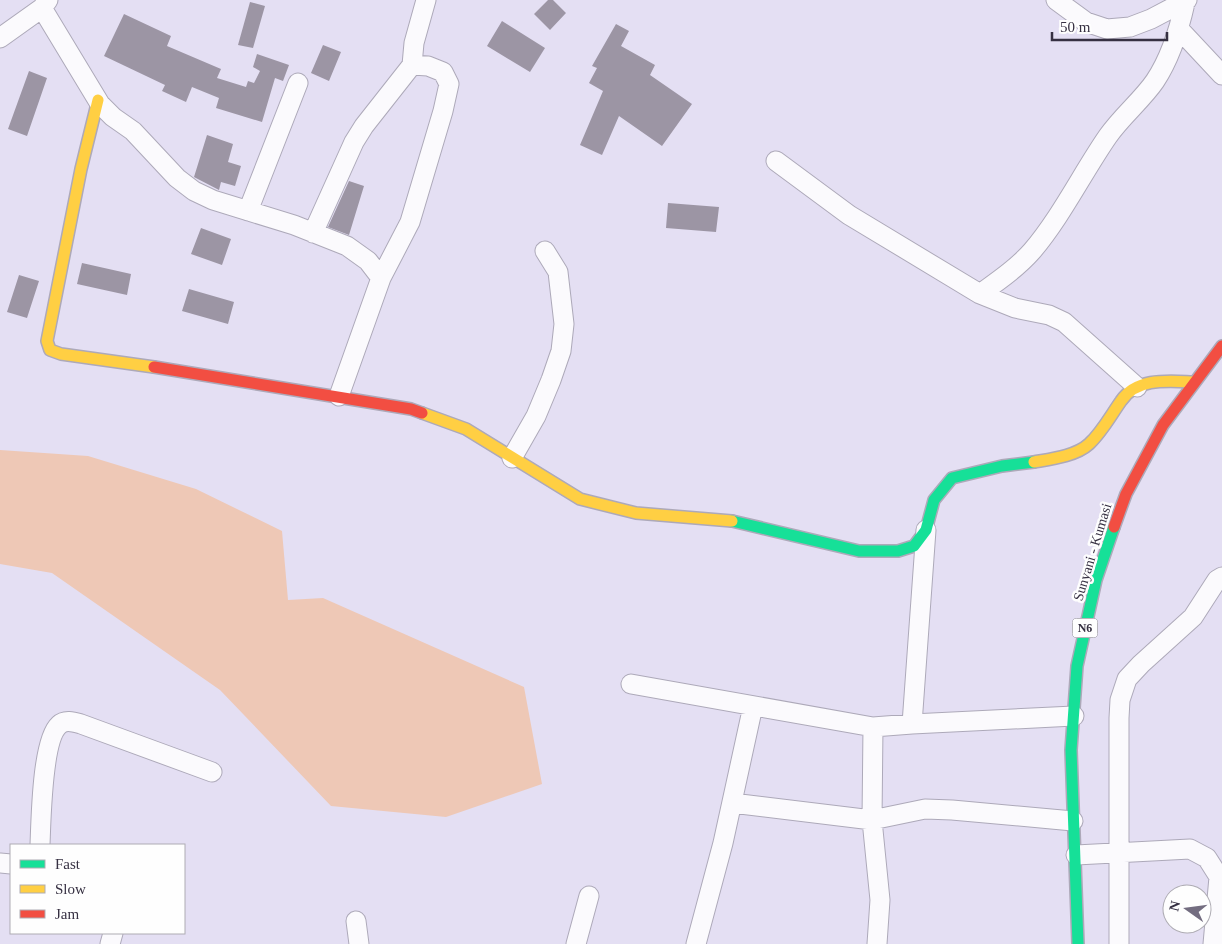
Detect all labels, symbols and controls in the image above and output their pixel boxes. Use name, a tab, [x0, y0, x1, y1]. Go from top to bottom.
scale bar	[1052, 10, 1167, 42]
text: 50 m	[1060, 19, 1091, 35]
street label: Sunyani - Kumasi	[1071, 502, 1114, 603]
road number: N6	[1072, 618, 1098, 638]
legend	[10, 844, 185, 934]
text: Fast	[55, 856, 81, 872]
text: Slow	[55, 881, 86, 897]
north arrow	[1162, 884, 1212, 934]
text: N	[1166, 899, 1183, 913]
text: Jam	[55, 906, 79, 922]

